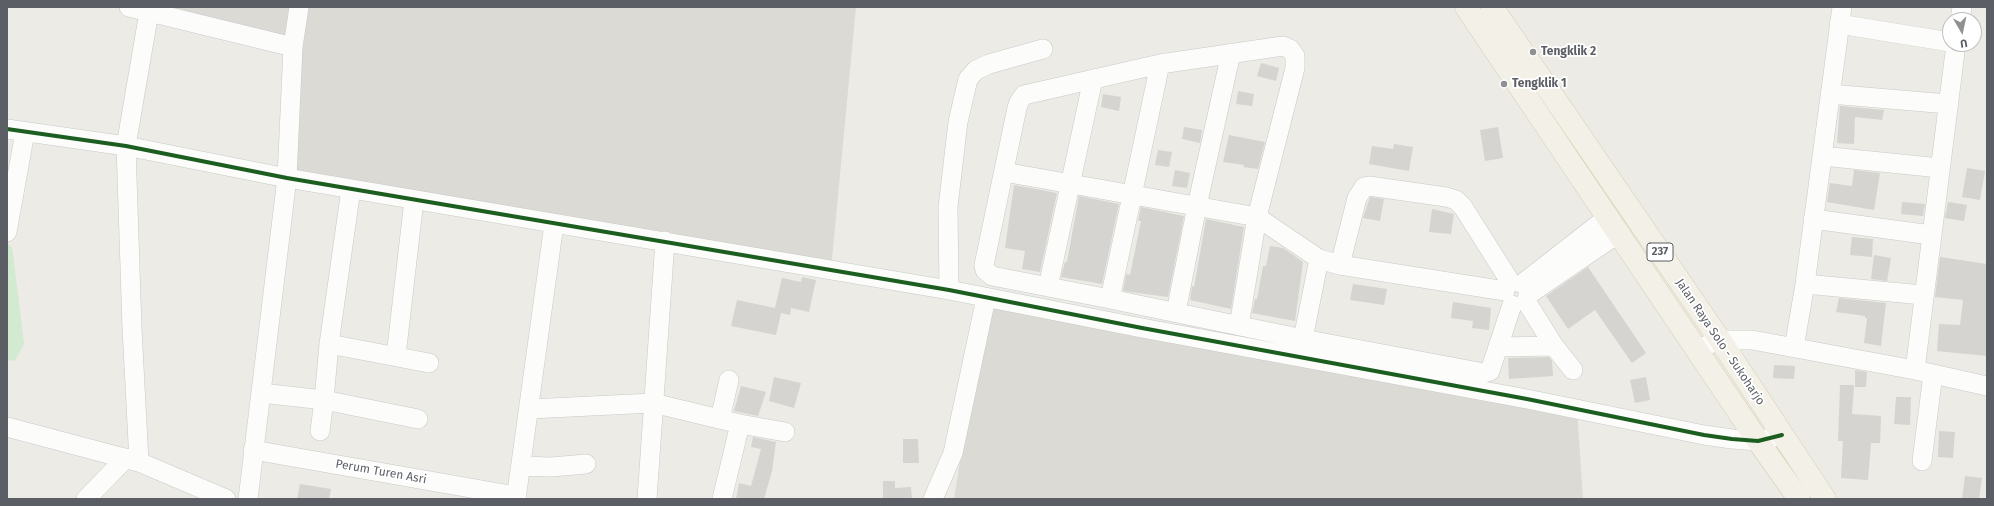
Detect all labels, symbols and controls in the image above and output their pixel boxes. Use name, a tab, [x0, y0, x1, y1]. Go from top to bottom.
north arrow	[1942, 12, 1982, 52]
text: U	[1959, 36, 1968, 50]
place label: Tengklik 2	[1541, 45, 1596, 59]
marker: Tengklik 2	[1528, 47, 1538, 57]
place label: Tengklik 1	[1512, 77, 1567, 91]
marker: Tengklik 1	[1499, 79, 1509, 89]
road number: 237	[1647, 243, 1673, 261]
street label: Jalan Raya Solo - Sukoharjo	[1672, 276, 1768, 408]
street label: Perum Turen Asri	[334, 457, 428, 487]

